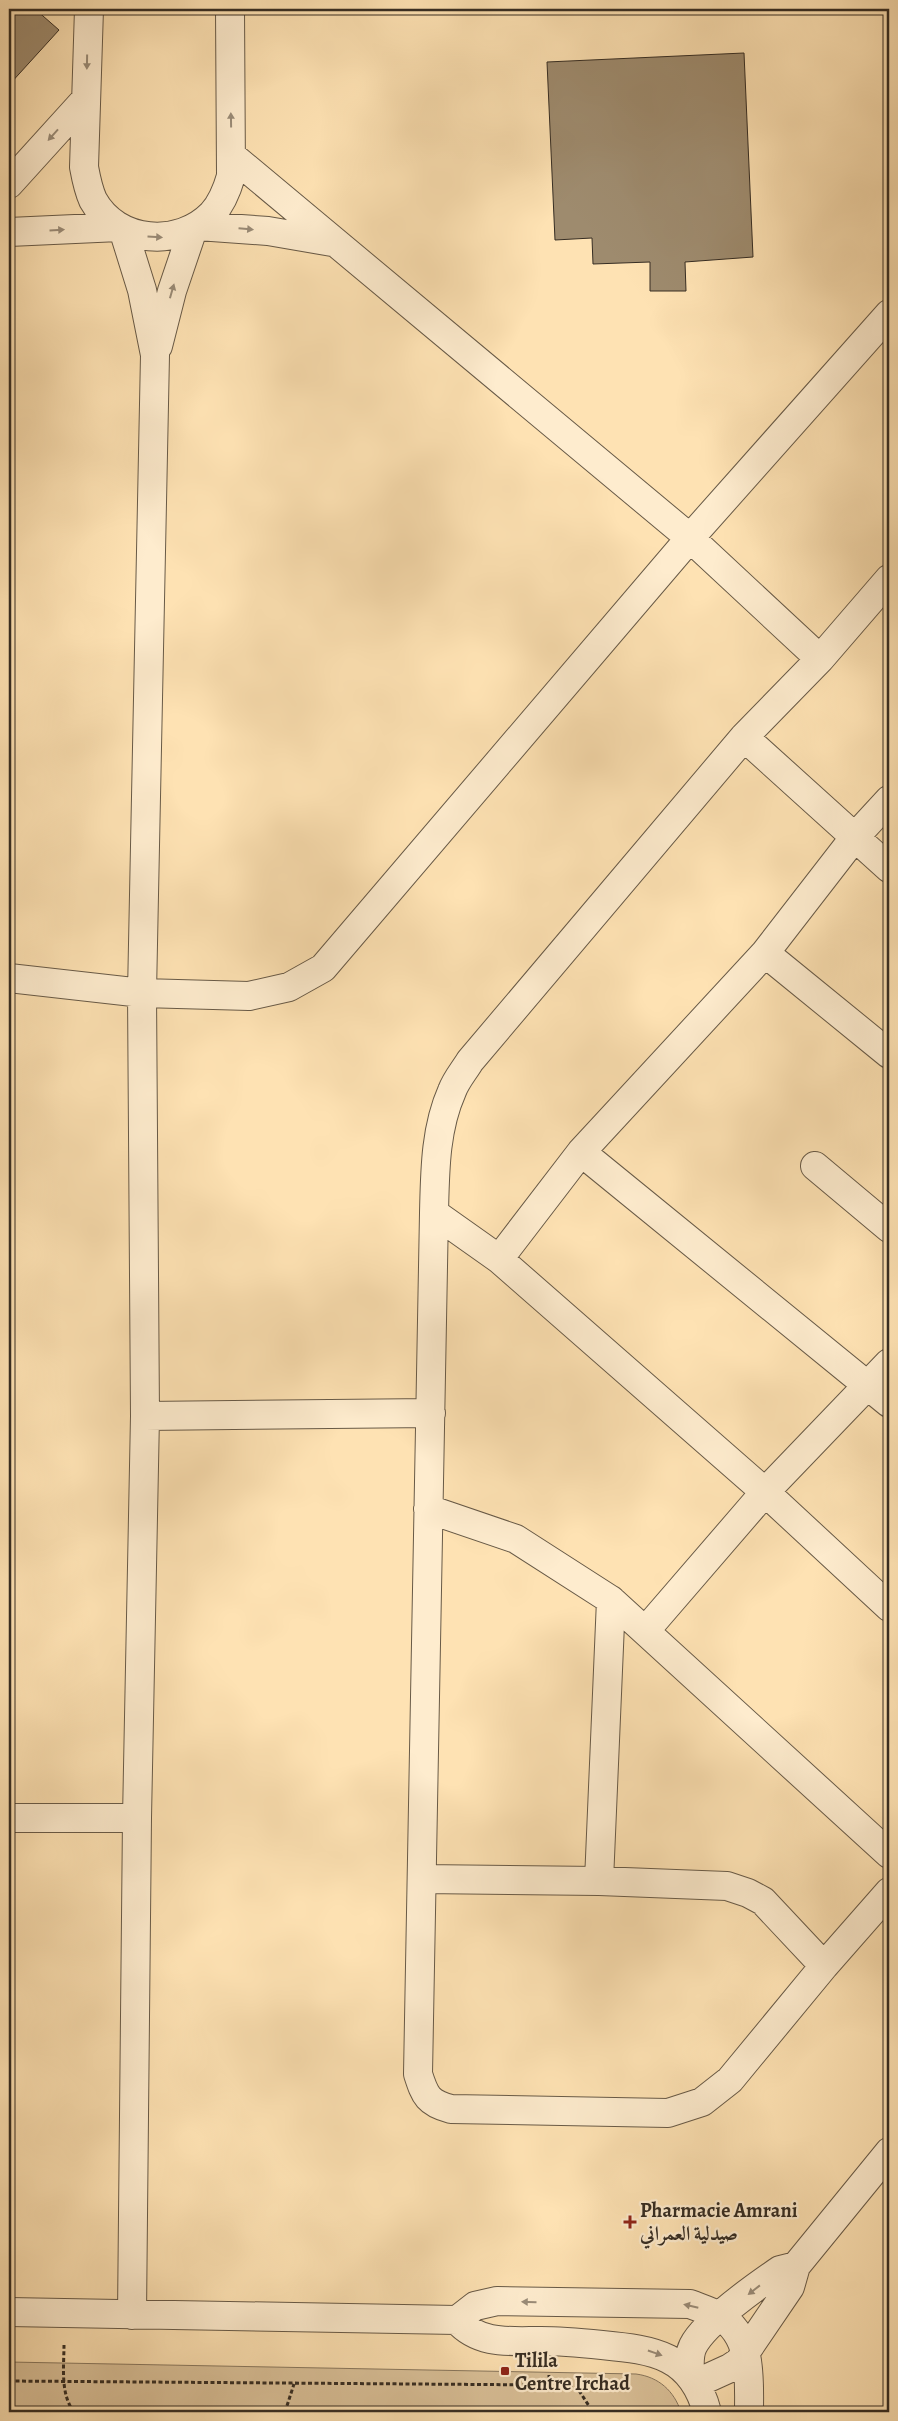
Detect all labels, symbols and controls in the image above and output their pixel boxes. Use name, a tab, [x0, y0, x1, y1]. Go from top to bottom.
one-way arrow	[82, 54, 90, 70]
one-way arrow	[227, 112, 235, 128]
one-way arrow	[47, 129, 59, 141]
one-way arrow	[50, 225, 66, 233]
one-way arrow	[238, 225, 254, 233]
one-way arrow	[147, 233, 163, 241]
one-way arrow	[169, 283, 177, 298]
place label: Pharmacie Amrani صيدلية العمراني	[639, 2197, 798, 2249]
marker: Pharmacie Amrani صيدلية العمراني	[624, 2216, 636, 2228]
one-way arrow	[747, 2285, 761, 2295]
one-way arrow	[520, 2298, 536, 2306]
one-way arrow	[683, 2302, 698, 2310]
place label: Tilila Centre Irchad	[515, 2347, 630, 2397]
one-way arrow	[648, 2349, 663, 2357]
marker: Tilila Centre Irchad	[499, 2365, 511, 2377]

